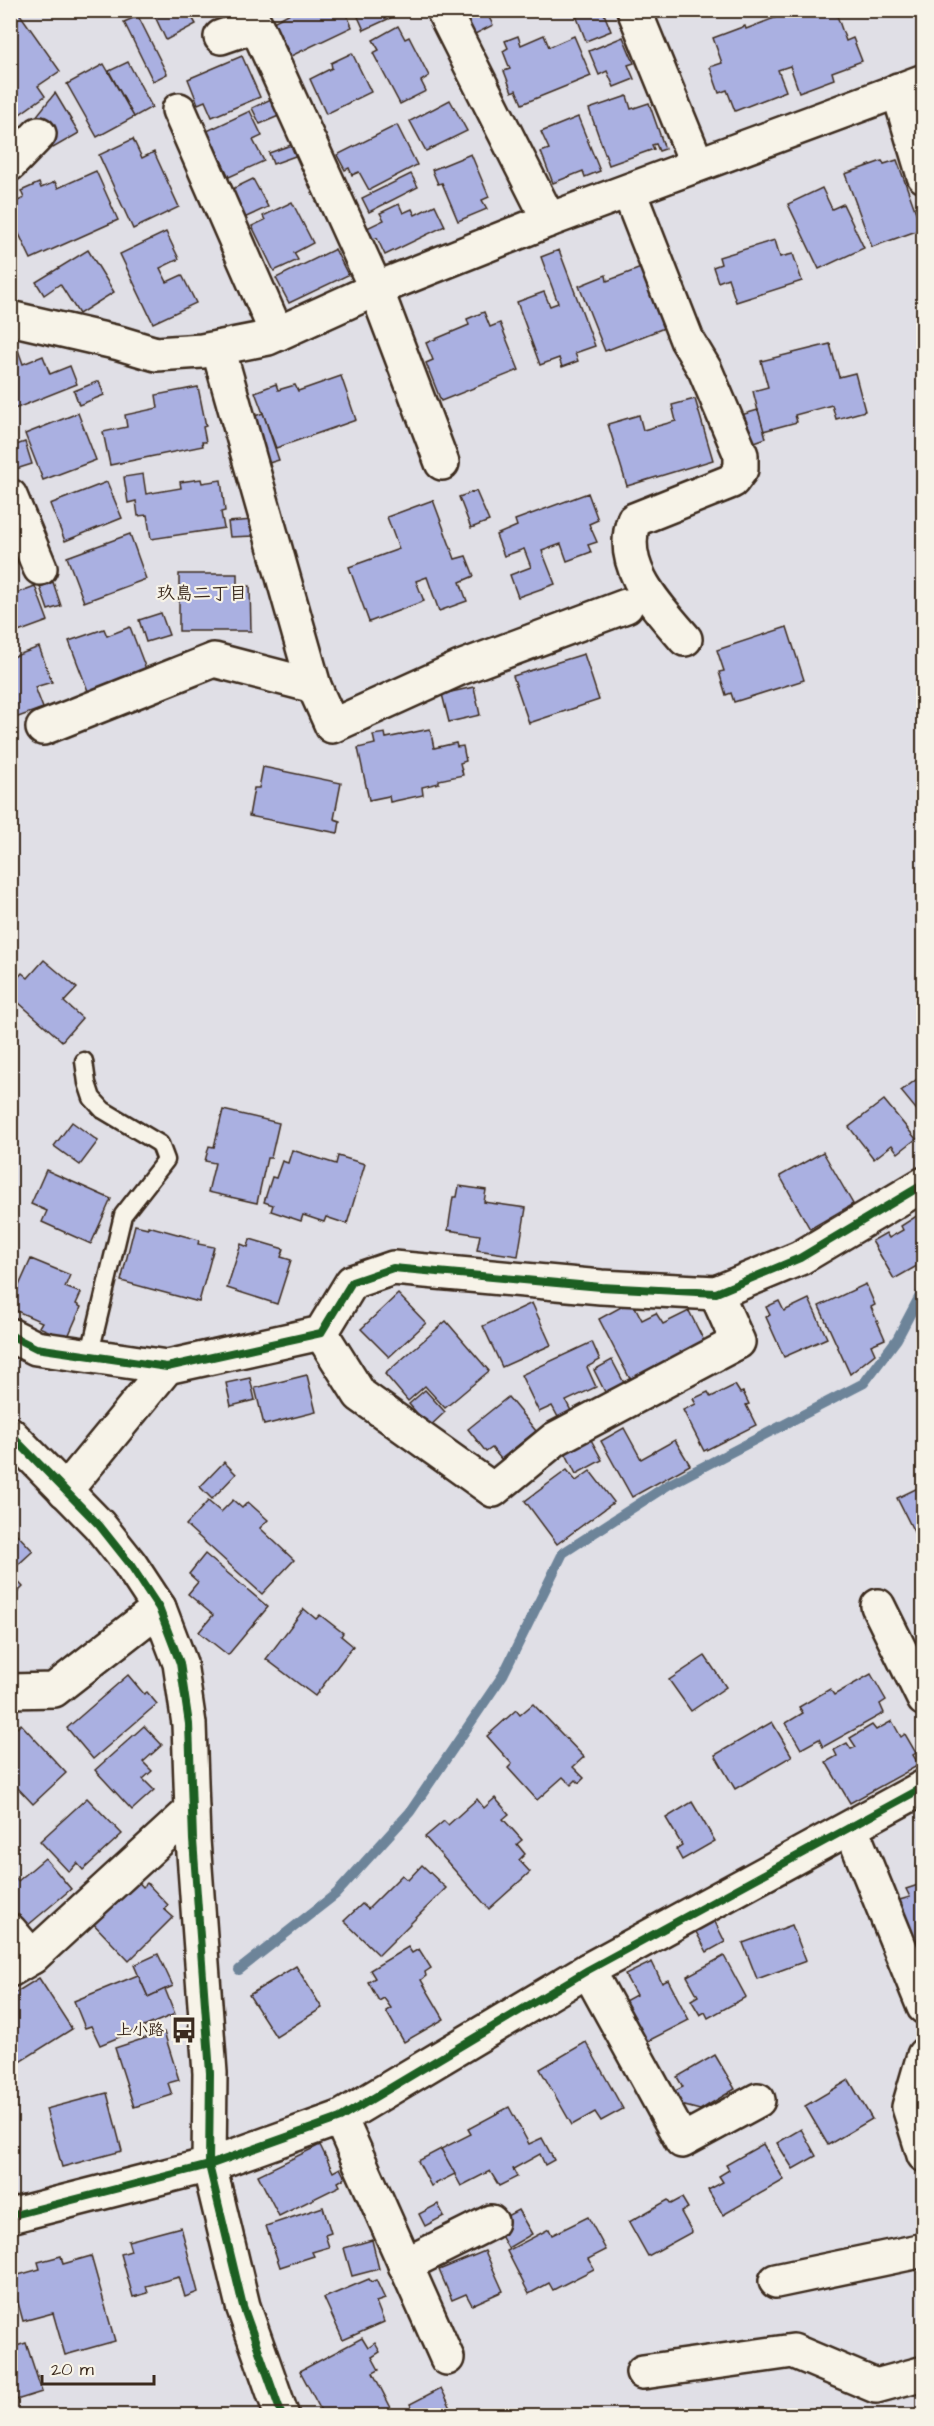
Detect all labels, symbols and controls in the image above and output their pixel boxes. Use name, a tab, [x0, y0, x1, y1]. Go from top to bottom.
district label: 玖島二丁目	[157, 581, 247, 606]
bus stop icon: 上小路	[169, 2015, 199, 2045]
place label: 上小路	[116, 2019, 164, 2041]
scale bar	[42, 2348, 154, 2386]
text: 20 m	[51, 2357, 94, 2382]

